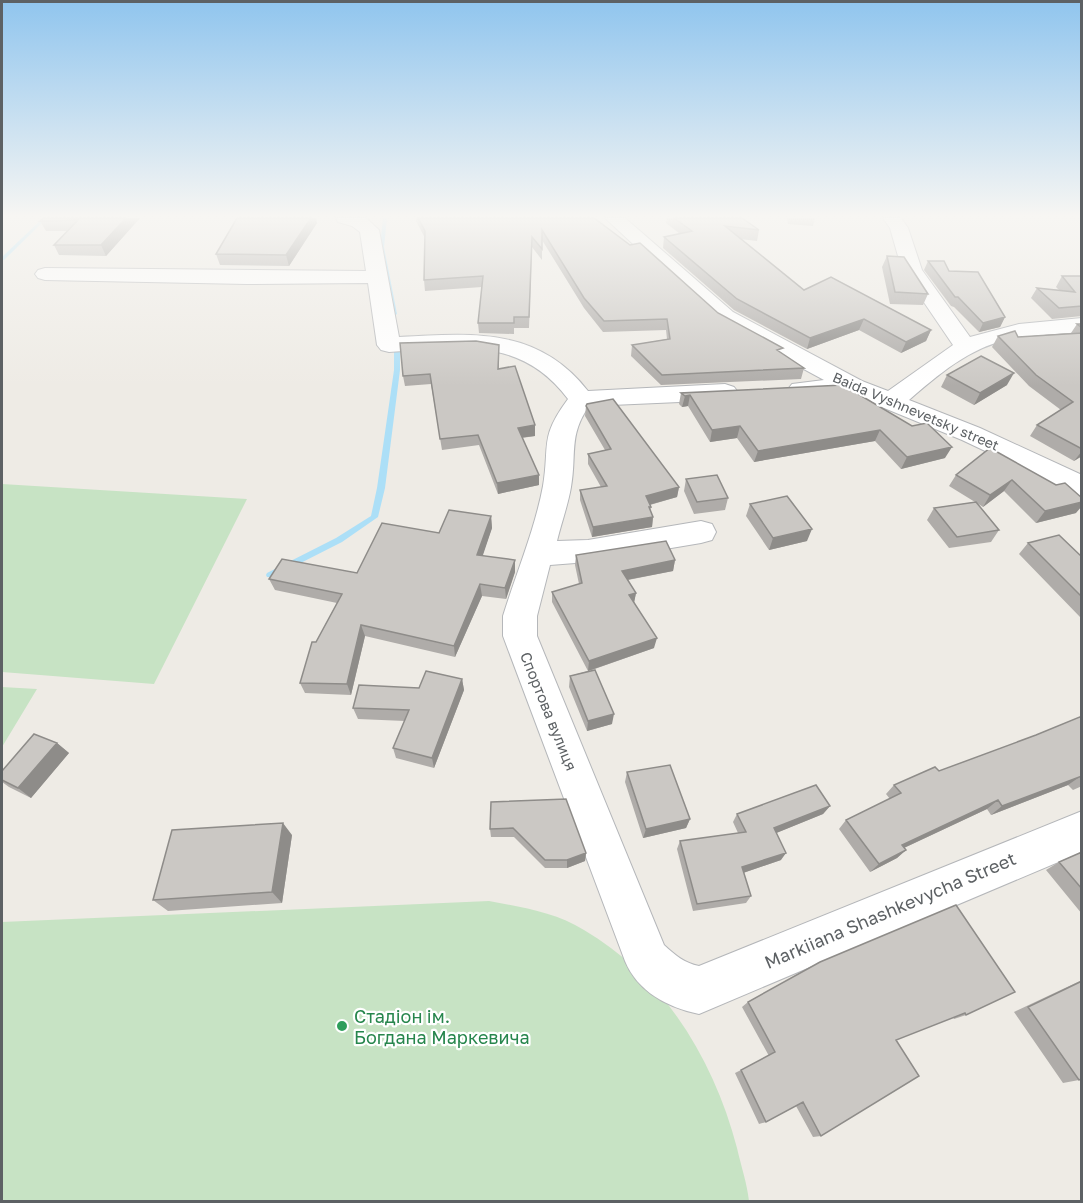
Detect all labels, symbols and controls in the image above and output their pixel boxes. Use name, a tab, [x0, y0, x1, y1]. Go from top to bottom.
street label: Baida Vyshnevetsky street	[830, 368, 1002, 454]
street label: Спортова вулиця	[517, 649, 581, 773]
street label: Markiiana Shashkevycha Street	[761, 847, 1019, 973]
place label: Стадіон ім. Богдана Маркевича	[354, 1005, 530, 1048]
marker: Стадіон ім. Богдана Маркевича	[335, 1019, 349, 1033]

